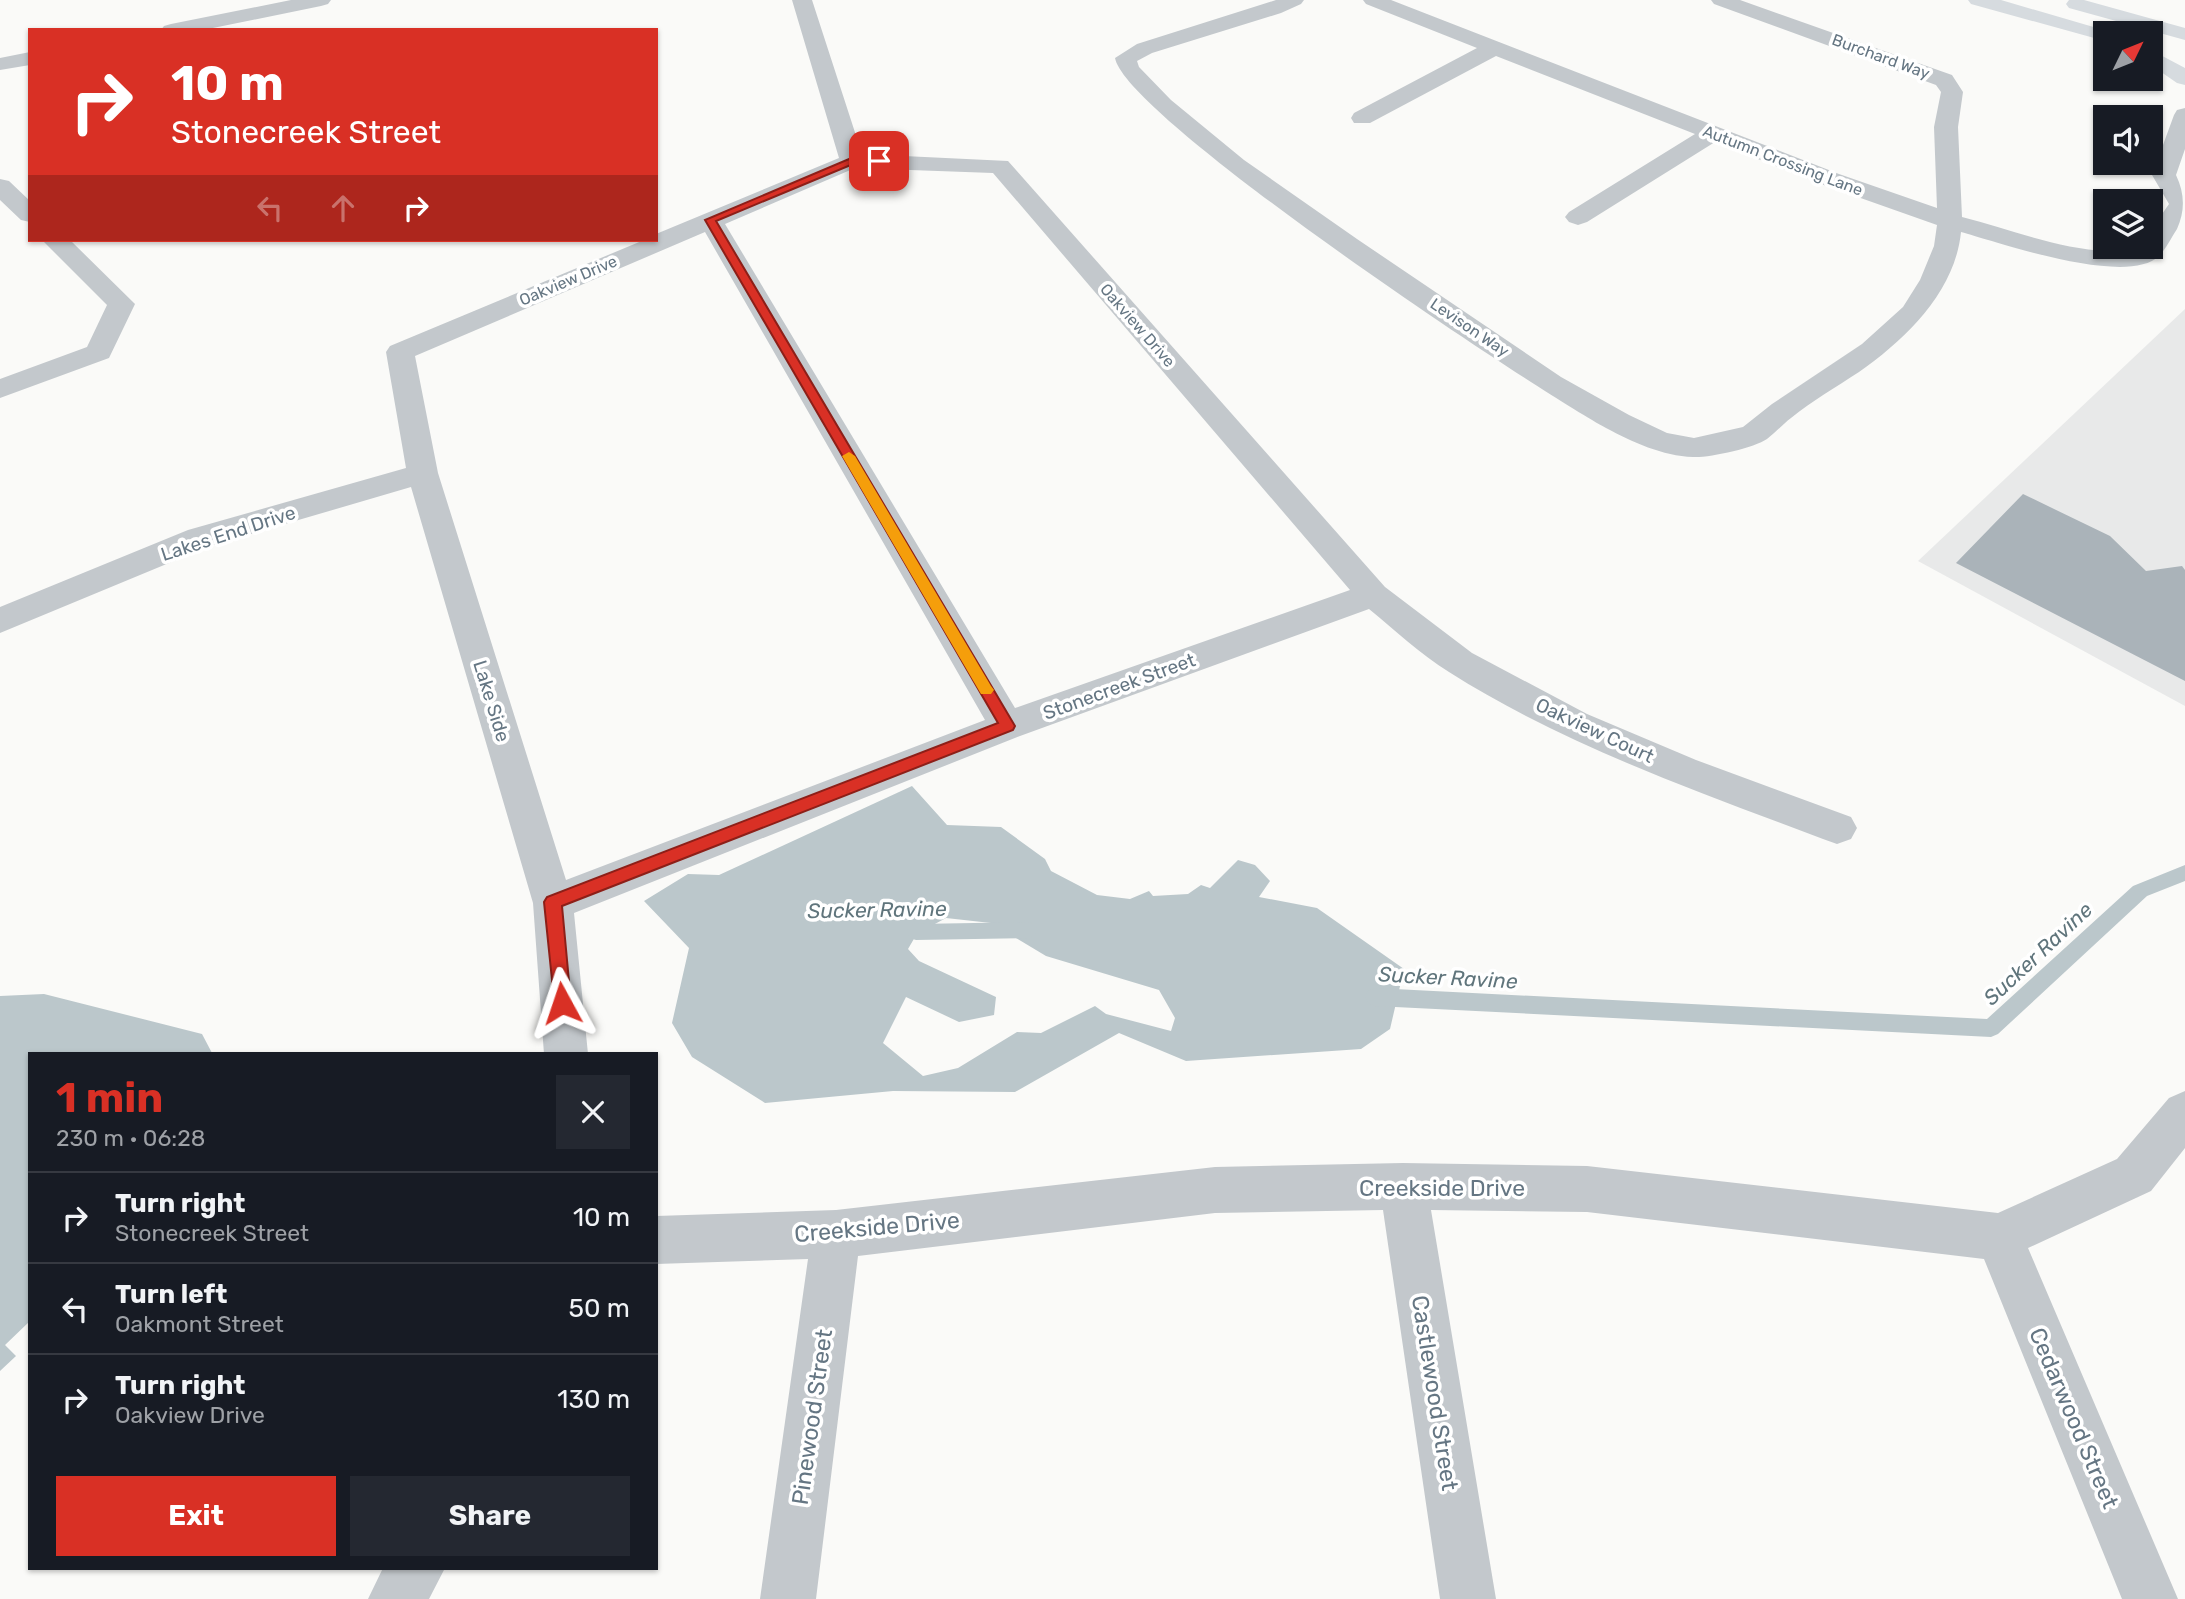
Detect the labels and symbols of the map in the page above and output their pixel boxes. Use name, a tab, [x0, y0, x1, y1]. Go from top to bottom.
north arrow	[2093, 21, 2163, 91]
street label: Burchard Way	[1829, 30, 1932, 83]
street label: Autumn Crossing Lane	[1700, 121, 1865, 200]
pin	[849, 131, 909, 191]
street label: Oakview Drive	[516, 251, 620, 310]
street label: Oakview Drive	[1096, 280, 1179, 371]
street label: Levison Way	[1427, 294, 1513, 361]
street label: Lakes End Drive	[158, 501, 298, 566]
street label: Stonecreek Street	[1040, 648, 1199, 725]
street label: Lake Side	[468, 658, 515, 745]
street label: Oakview Court	[1532, 693, 1658, 768]
water label: Sucker Ravine	[807, 896, 947, 923]
water label: Sucker Ravine	[1978, 897, 2097, 1010]
water label: Sucker Ravine	[1378, 961, 1518, 994]
position arrow	[525, 966, 599, 1040]
street label: Creekside Drive	[1359, 1174, 1525, 1202]
street label: Creekside Drive	[793, 1206, 961, 1248]
street label: Castlewood Street	[1406, 1293, 1464, 1493]
street label: Cedarwood Street	[2023, 1323, 2125, 1513]
street label: Pinewood Street	[786, 1327, 838, 1507]

